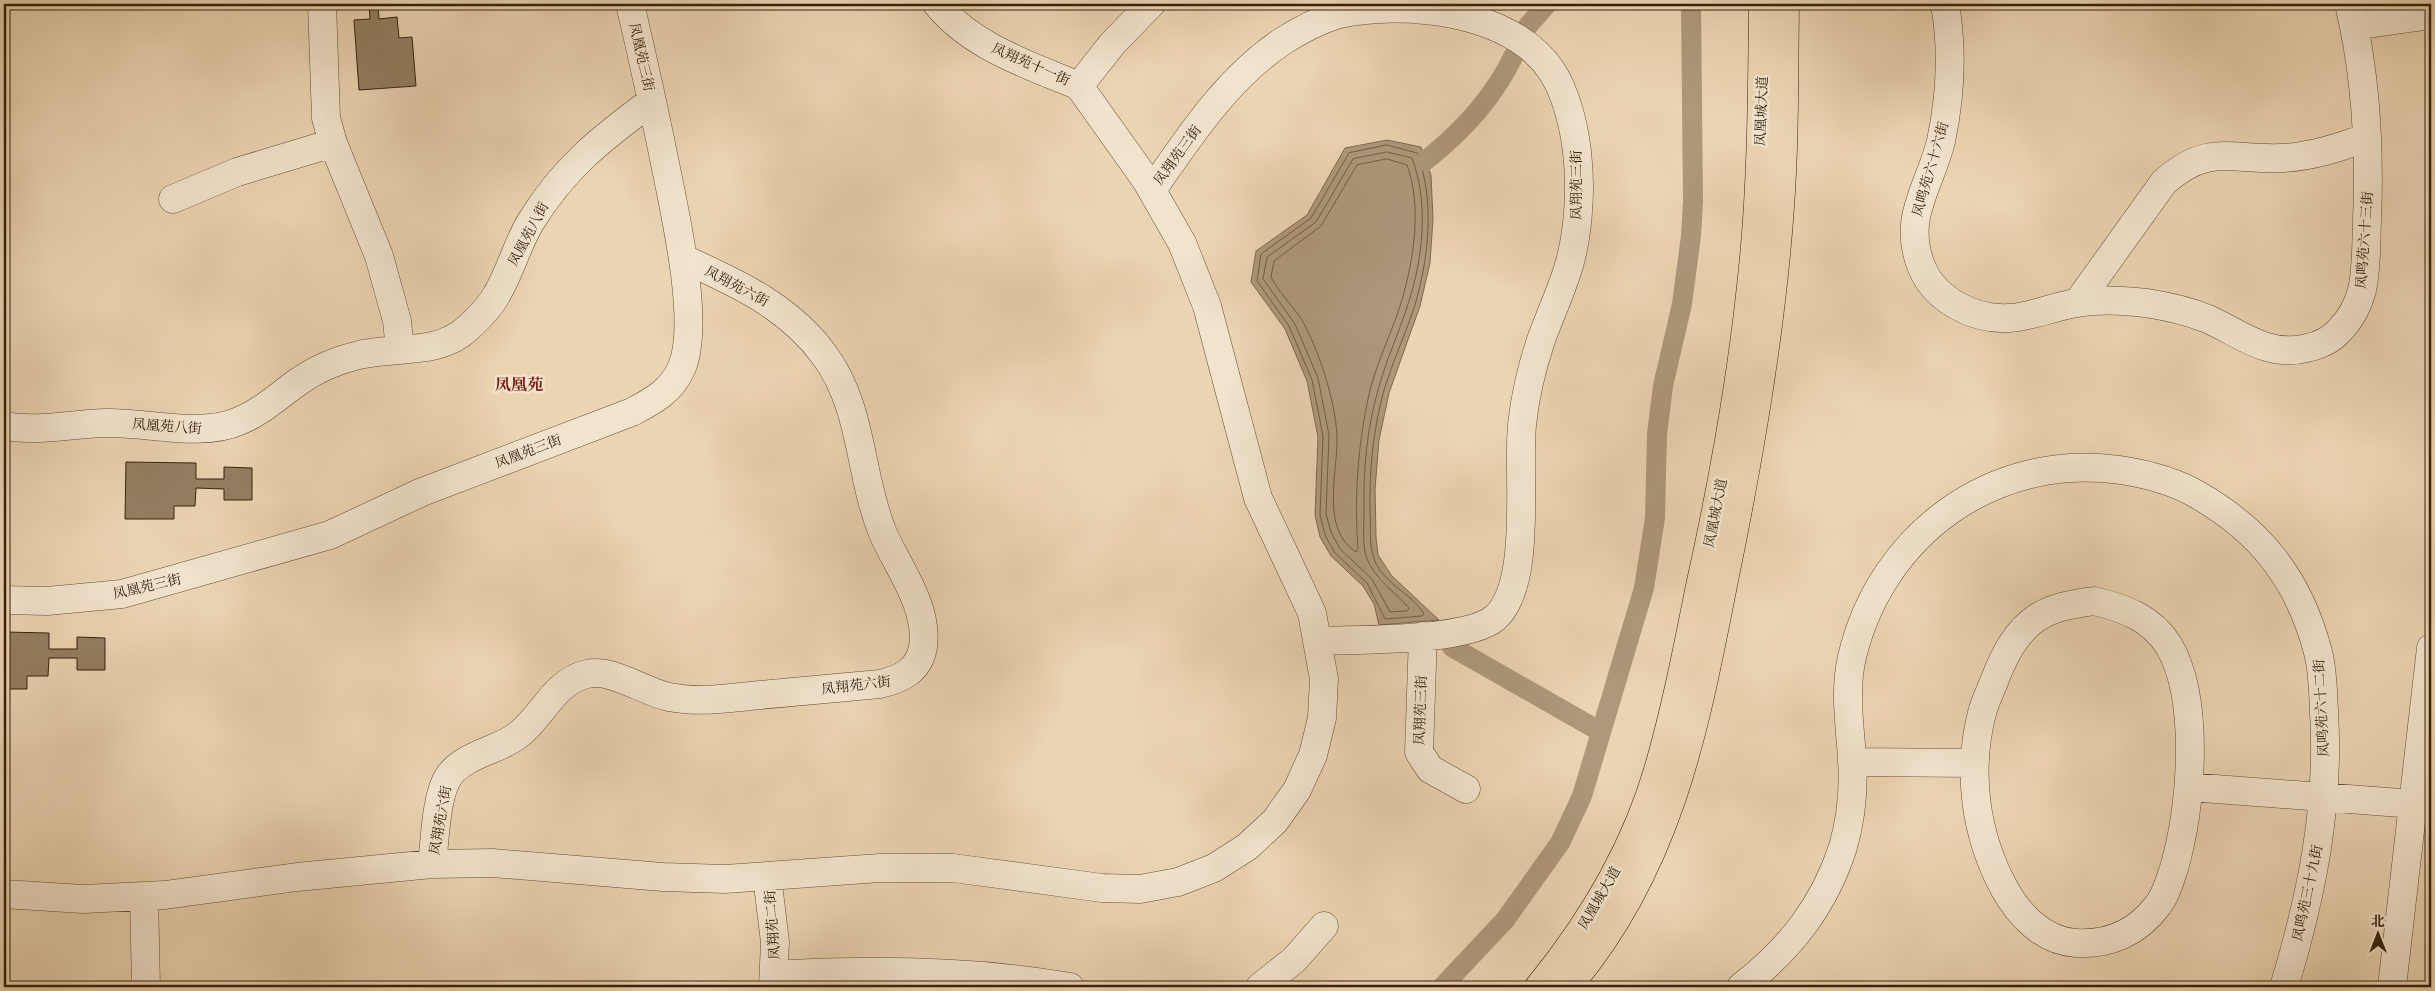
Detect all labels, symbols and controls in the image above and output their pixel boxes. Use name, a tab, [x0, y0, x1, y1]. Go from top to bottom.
street label: 凤凰苑三街	[624, 21, 658, 93]
street label: 凤翔苑十一街	[989, 40, 1073, 90]
street label: 凤凰城大道	[1752, 76, 1772, 146]
street label: 凤鸣苑六十六街	[1909, 120, 1953, 219]
street label: 凤翔苑三街	[1150, 122, 1206, 189]
street label: 凤翔苑三街	[1568, 150, 1586, 220]
street label: 凤鸣苑六十三街	[2353, 191, 2377, 290]
street label: 凤凰苑八街	[505, 199, 553, 270]
street label: 凤翔苑六街	[701, 263, 772, 311]
district label: 凤凰苑	[495, 376, 544, 396]
street label: 凤凰苑八街	[131, 416, 202, 438]
street label: 凤凰苑三街	[492, 431, 564, 473]
street label: 凤凰城大道	[1700, 477, 1731, 549]
street label: 凤凰苑三街	[111, 570, 183, 604]
street label: 凤鸣苑六十二街	[2310, 659, 2334, 757]
street label: 凤翔苑六街	[820, 673, 892, 699]
street label: 凤翔苑三街	[1411, 675, 1431, 745]
street label: 凤翔苑六街	[426, 784, 456, 856]
street label: 凤鸣苑三十九街	[2289, 843, 2327, 943]
street label: 凤凰城大道	[1575, 864, 1625, 933]
street label: 凤翔苑二街	[762, 889, 784, 960]
north arrow	[2352, 908, 2402, 958]
text: 北	[2371, 913, 2385, 931]

